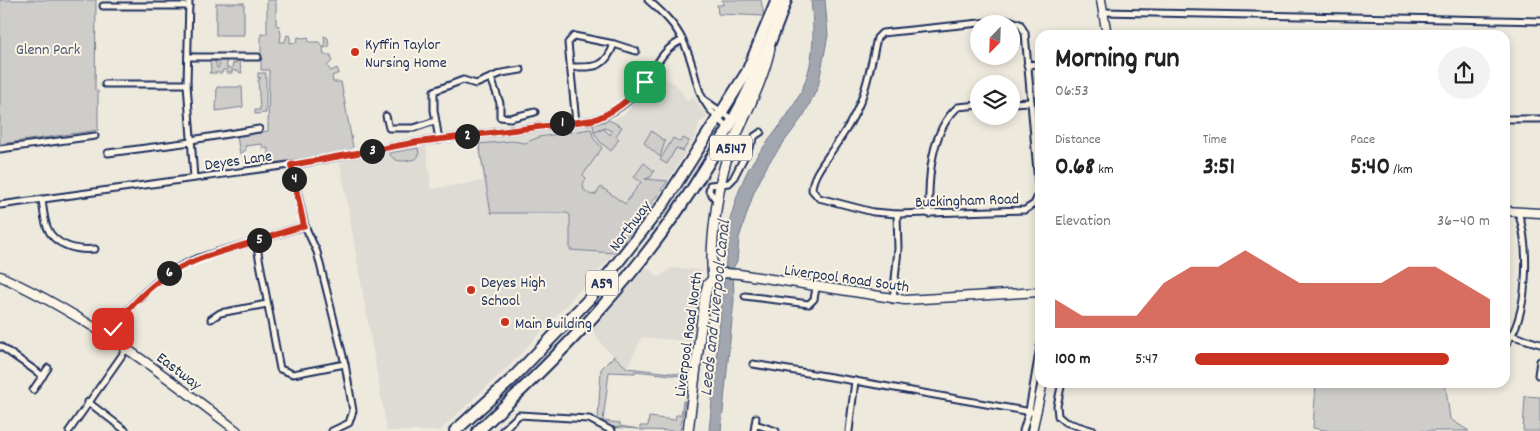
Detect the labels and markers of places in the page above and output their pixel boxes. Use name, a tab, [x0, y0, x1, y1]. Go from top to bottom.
place label: Kyffin Taylor Nursing Home	[365, 34, 447, 75]
marker: Kyffin Taylor Nursing Home	[349, 46, 361, 58]
pin	[624, 61, 666, 103]
pin: 1	[550, 110, 574, 136]
pin: 2	[454, 124, 480, 148]
pin: 3	[360, 138, 384, 164]
pin: 4	[282, 166, 306, 192]
pin: 5	[246, 228, 272, 252]
pin: 6	[156, 260, 182, 286]
place label: Deyes High School	[481, 272, 546, 313]
marker: Deyes High School	[465, 284, 477, 296]
pin	[92, 308, 134, 350]
place label: Main Building	[515, 313, 592, 336]
marker: Main Building	[499, 316, 511, 328]

